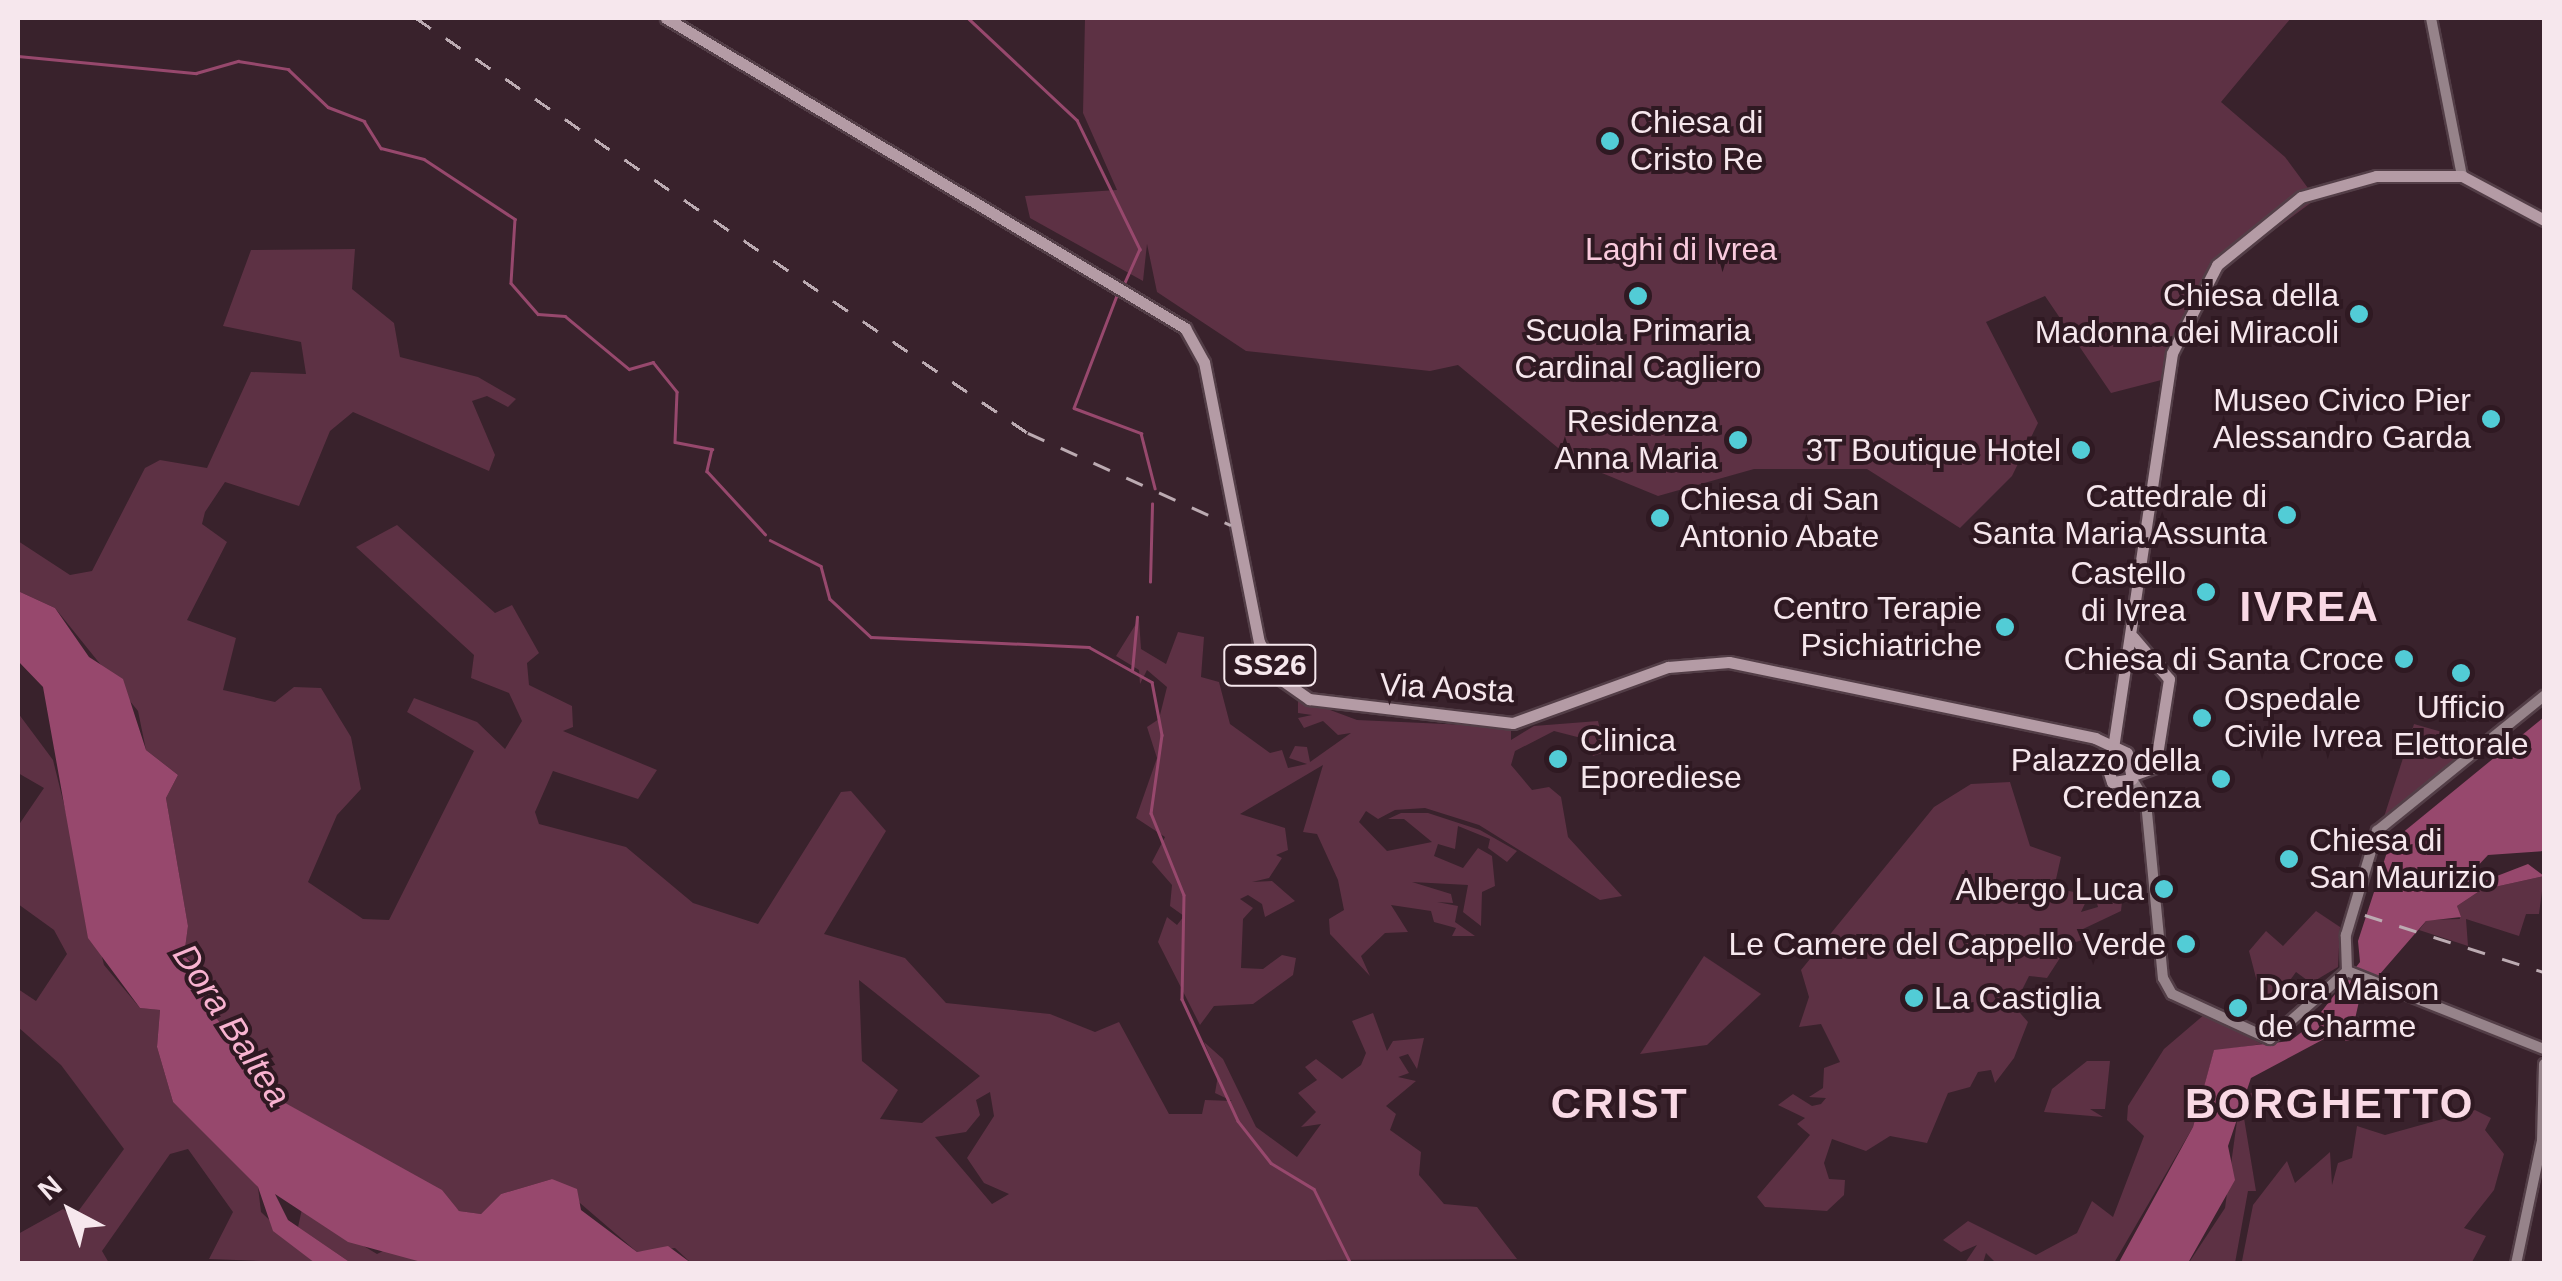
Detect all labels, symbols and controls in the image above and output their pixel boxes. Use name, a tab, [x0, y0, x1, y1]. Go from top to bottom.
place label: Chiesa di Cristo Re	[1630, 104, 1763, 179]
marker: Chiesa di Cristo Re	[1599, 130, 1621, 152]
park label: Laghi di Ivrea	[1585, 230, 1777, 268]
place label: Chiesa della Madonna dei Miracoli	[2035, 277, 2339, 352]
marker: Scuola Primaria Cardinal Cagliero	[1627, 285, 1649, 307]
marker: Chiesa della Madonna dei Miracoli	[2348, 303, 2370, 325]
place label: Scuola Primaria Cardinal Cagliero	[1514, 312, 1762, 387]
place label: Museo Civico Pier Alessandro Garda	[2213, 382, 2471, 457]
place label: Residenza Anna Maria	[1554, 403, 1718, 478]
marker: Museo Civico Pier Alessandro Garda	[2480, 408, 2502, 430]
marker: Residenza Anna Maria	[1727, 429, 1749, 451]
place label: 3T Boutique Hotel	[1805, 431, 2061, 469]
marker: 3T Boutique Hotel	[2070, 439, 2092, 461]
place label: Cattedrale di Santa Maria Assunta	[1970, 478, 2267, 553]
place label: Chiesa di San Antonio Abate	[1680, 481, 1881, 556]
marker: Cattedrale di Santa Maria Assunta	[2276, 504, 2298, 526]
marker: Chiesa di San Antonio Abate	[1649, 507, 1671, 529]
place label: Castello di Ivrea	[2070, 555, 2186, 630]
marker: Castello di Ivrea	[2195, 581, 2217, 603]
district label: IVREA	[2240, 582, 2380, 632]
place label: Centro Terapie Psichiatriche	[1772, 590, 1982, 665]
marker: Centro Terapie Psichiatriche	[1992, 614, 2018, 640]
road number: SS26	[1222, 640, 1318, 690]
place label: Chiesa di Santa Croce	[2064, 640, 2384, 678]
marker: Chiesa di Santa Croce	[2393, 648, 2415, 670]
marker: Ufficio Elettorale	[2450, 662, 2472, 684]
street label: Via Aosta	[1378, 665, 1516, 711]
place label: Ospedale Civile Ivrea	[2224, 681, 2382, 756]
place label: Ufficio Elettorale	[2393, 689, 2529, 764]
marker: Ospedale Civile Ivrea	[2189, 705, 2215, 731]
place label: Clinica Eporediese	[1580, 722, 1742, 797]
place label: Palazzo della Credenza	[2011, 742, 2201, 817]
marker: Clinica Eporediese	[1545, 746, 1571, 772]
marker: Palazzo della Credenza	[2210, 768, 2232, 790]
place label: Chiesa di San Maurizio	[2309, 822, 2496, 897]
marker: Chiesa di San Maurizio	[2278, 848, 2300, 870]
place label: Albergo Luca	[1955, 870, 2144, 908]
marker: Albergo Luca	[2153, 878, 2175, 900]
place label: Le Camere del Cappello Verde	[1728, 925, 2166, 963]
marker: Le Camere del Cappello Verde	[2175, 933, 2197, 955]
water label: Dora Baltea	[164, 936, 300, 1114]
place label: Dora Maison de Charme	[2258, 971, 2439, 1046]
place label: La Castiglia	[1934, 979, 2101, 1017]
marker: La Castiglia	[1903, 987, 1925, 1009]
marker: Dora Maison de Charme	[2227, 997, 2249, 1019]
district label: CRIST	[1551, 1079, 1689, 1129]
district label: BORGHETTO	[2185, 1079, 2475, 1129]
north arrow	[20, 1161, 120, 1261]
text: N	[32, 1170, 68, 1206]

